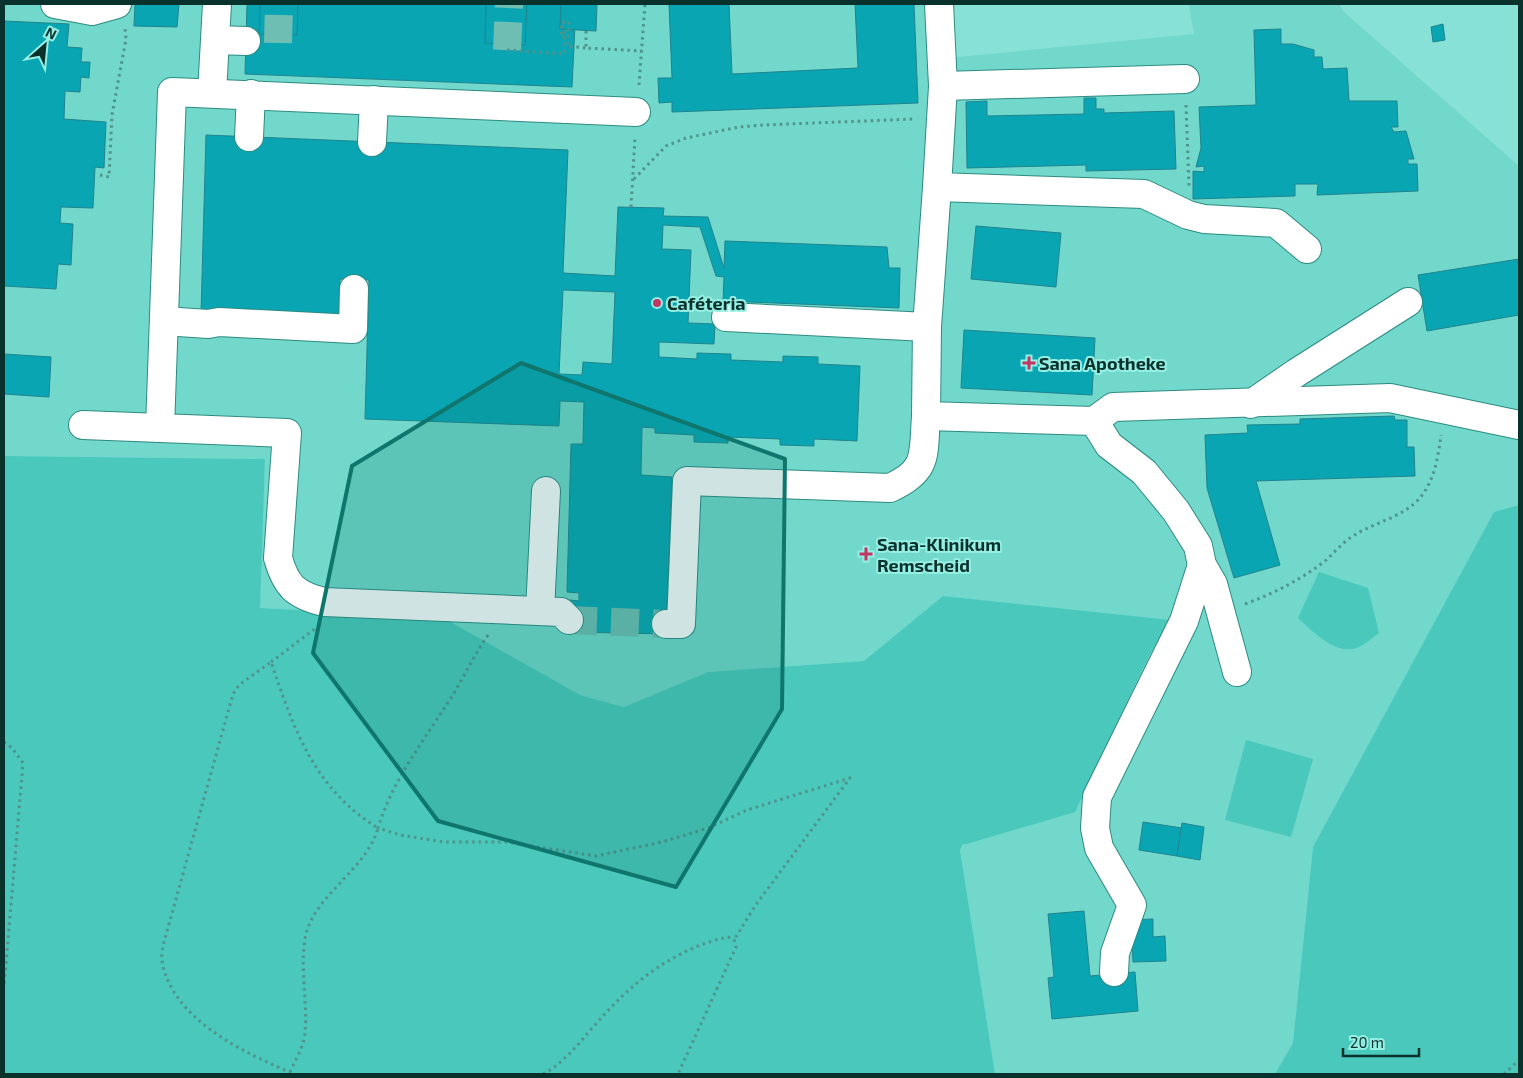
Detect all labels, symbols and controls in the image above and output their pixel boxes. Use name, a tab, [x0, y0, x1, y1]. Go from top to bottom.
north arrow	[20, 20, 70, 70]
text: N	[43, 23, 59, 43]
place label: Caféteria	[667, 292, 746, 314]
marker: Caféteria	[651, 297, 663, 309]
place label: Sana Apotheke	[1039, 352, 1166, 374]
marker: Sana Apotheke	[1023, 357, 1035, 369]
place label: Sana-Klinikum Remscheid	[877, 533, 1001, 576]
marker: Sana-Klinikum Remscheid	[859, 547, 873, 561]
scale bar	[1343, 1026, 1419, 1058]
text: 20 m	[1350, 1033, 1384, 1051]

